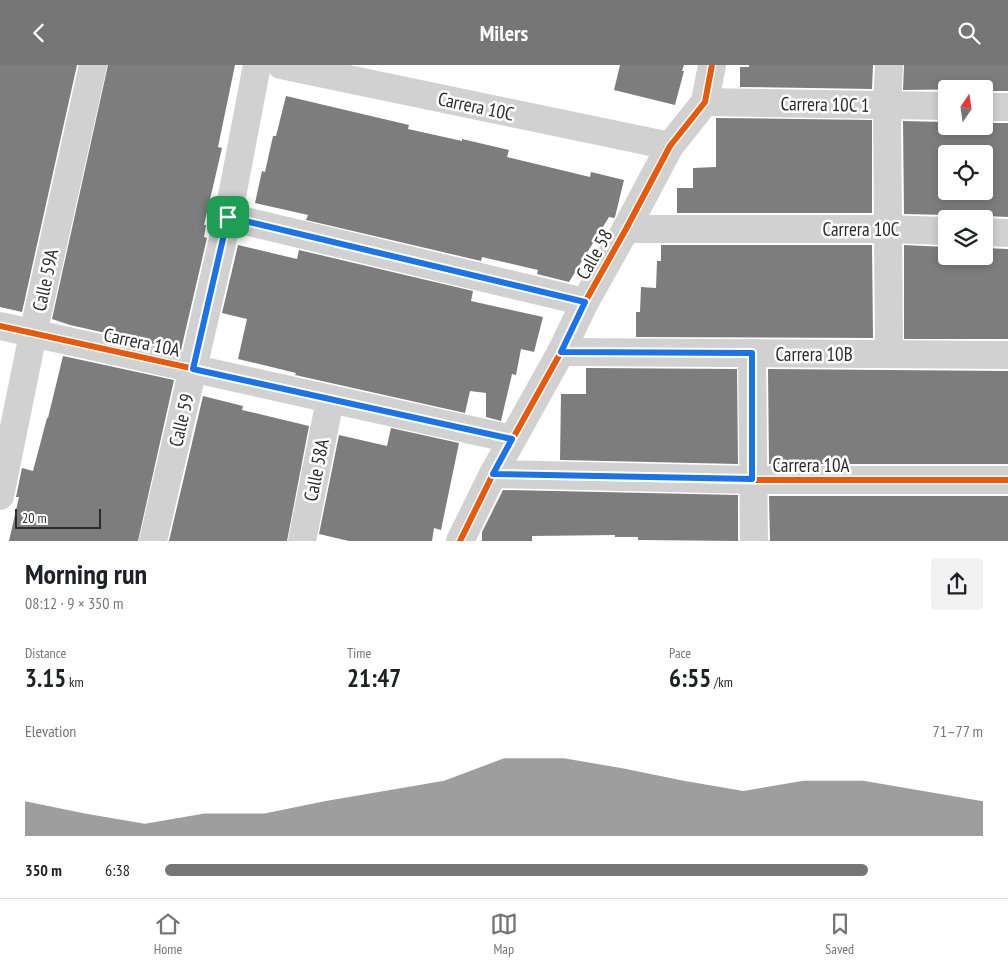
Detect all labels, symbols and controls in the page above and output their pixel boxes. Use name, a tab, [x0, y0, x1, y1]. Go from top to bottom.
icon: back	[25, 19, 53, 47]
text: Milers	[480, 19, 528, 47]
icon: search	[955, 19, 983, 47]
north arrow	[938, 80, 992, 135]
map controls	[938, 80, 993, 265]
street label: Carrera 10C	[436, 86, 516, 126]
street label: Carrera 10C 1	[780, 91, 870, 117]
button: locate	[938, 145, 993, 200]
pin	[207, 196, 249, 238]
icon: arrive	[214, 203, 242, 231]
button: layers	[938, 210, 993, 265]
street label: Carrera 10C	[823, 217, 900, 241]
street label: Calle 58	[570, 225, 618, 283]
street label: Calle 59A	[27, 247, 63, 313]
street label: Carrera 10A	[102, 322, 182, 362]
street label: Carrera 10B	[775, 342, 853, 366]
street label: Calle 59	[163, 391, 199, 449]
street label: Calle 58A	[298, 437, 334, 503]
street label: Carrera 10A	[772, 453, 850, 477]
scale bar	[15, 505, 101, 529]
text: 20 m	[22, 509, 47, 527]
text: Morning run	[25, 555, 147, 592]
button: share	[931, 558, 983, 610]
text: 08:12 · 9 × 350 m	[25, 593, 123, 613]
text: Distance	[25, 644, 66, 662]
text: Time	[347, 644, 371, 662]
text: Pace	[669, 644, 691, 662]
text: 3.15	[25, 662, 66, 694]
text: 21:47	[347, 662, 401, 694]
text: 6:55	[669, 662, 711, 694]
text: km	[66, 673, 84, 691]
text: /km	[711, 673, 733, 691]
text: Elevation	[25, 721, 76, 741]
text: 71–77 m	[933, 721, 983, 741]
text: 350 m	[25, 860, 62, 880]
text: 6:38	[105, 860, 130, 880]
tab: Home	[154, 910, 182, 958]
tab: Map	[490, 910, 518, 958]
tab: Saved	[825, 910, 854, 958]

